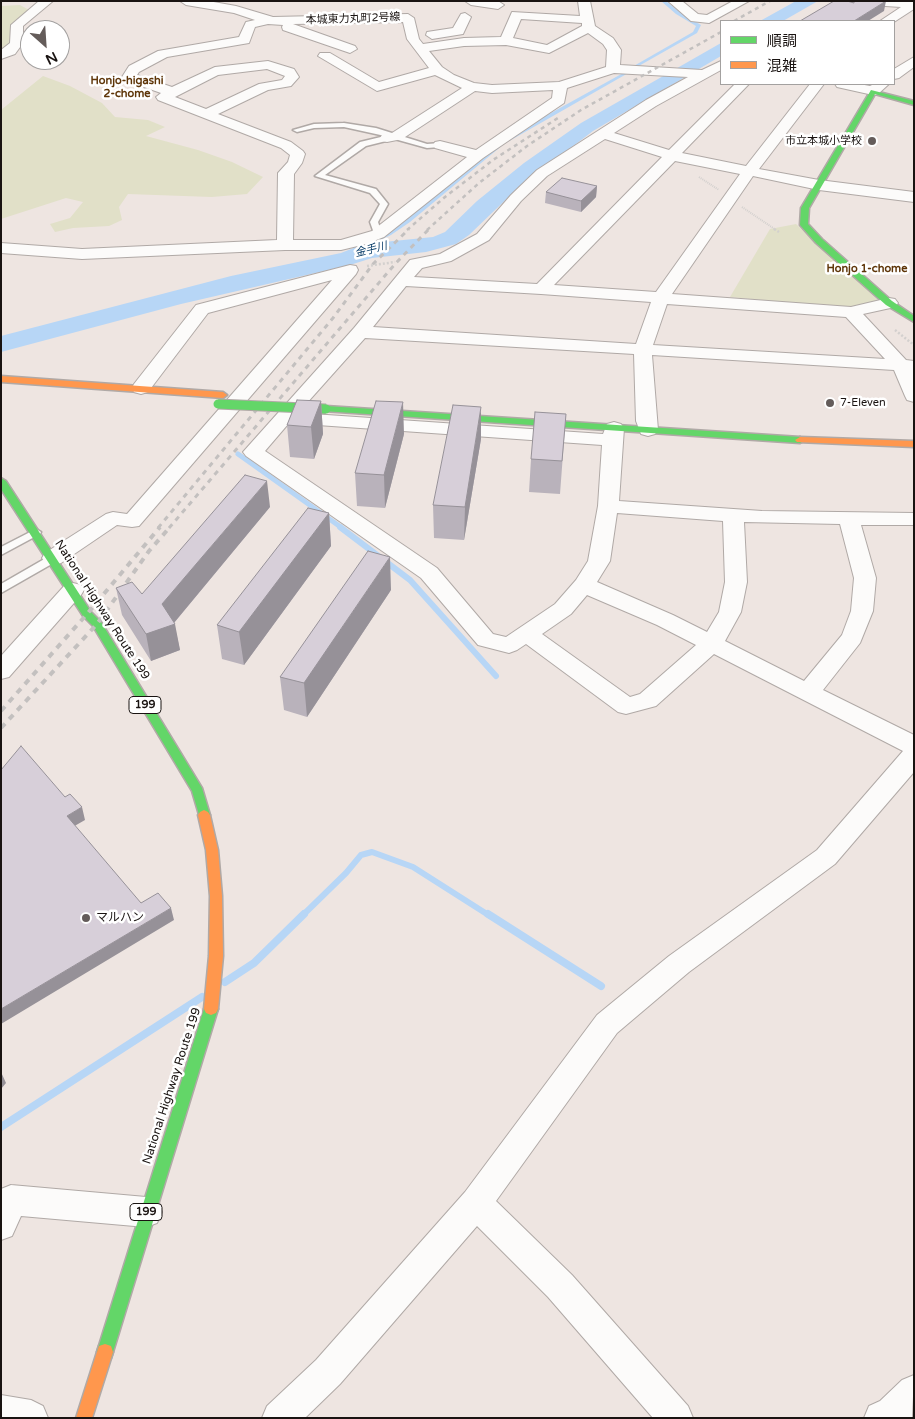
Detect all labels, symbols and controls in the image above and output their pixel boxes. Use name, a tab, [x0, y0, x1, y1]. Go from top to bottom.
street label: 本城東力丸町2号線	[305, 11, 401, 27]
north arrow	[20, 20, 70, 70]
legend	[720, 20, 895, 85]
text: 順調	[767, 32, 797, 50]
text: N	[43, 48, 60, 68]
text: 混雑	[767, 57, 797, 75]
district label: Honjo-higashi 2-chome	[91, 74, 163, 100]
place label: 市立本城小学校	[785, 134, 862, 148]
marker: 市立本城小学校	[866, 135, 878, 147]
water label: 金手川	[353, 240, 389, 260]
district label: Honjo 1-chome	[827, 262, 907, 276]
place label: 7-Eleven	[840, 396, 886, 410]
marker: 7-Eleven	[824, 397, 836, 409]
street label: National Highway Route 199	[51, 537, 153, 683]
road number: 199	[129, 696, 161, 714]
place label: マルハン	[96, 911, 144, 925]
marker: マルハン	[80, 912, 92, 924]
street label: National Highway Route 199	[140, 1006, 204, 1166]
road number: 199	[130, 1204, 162, 1220]

